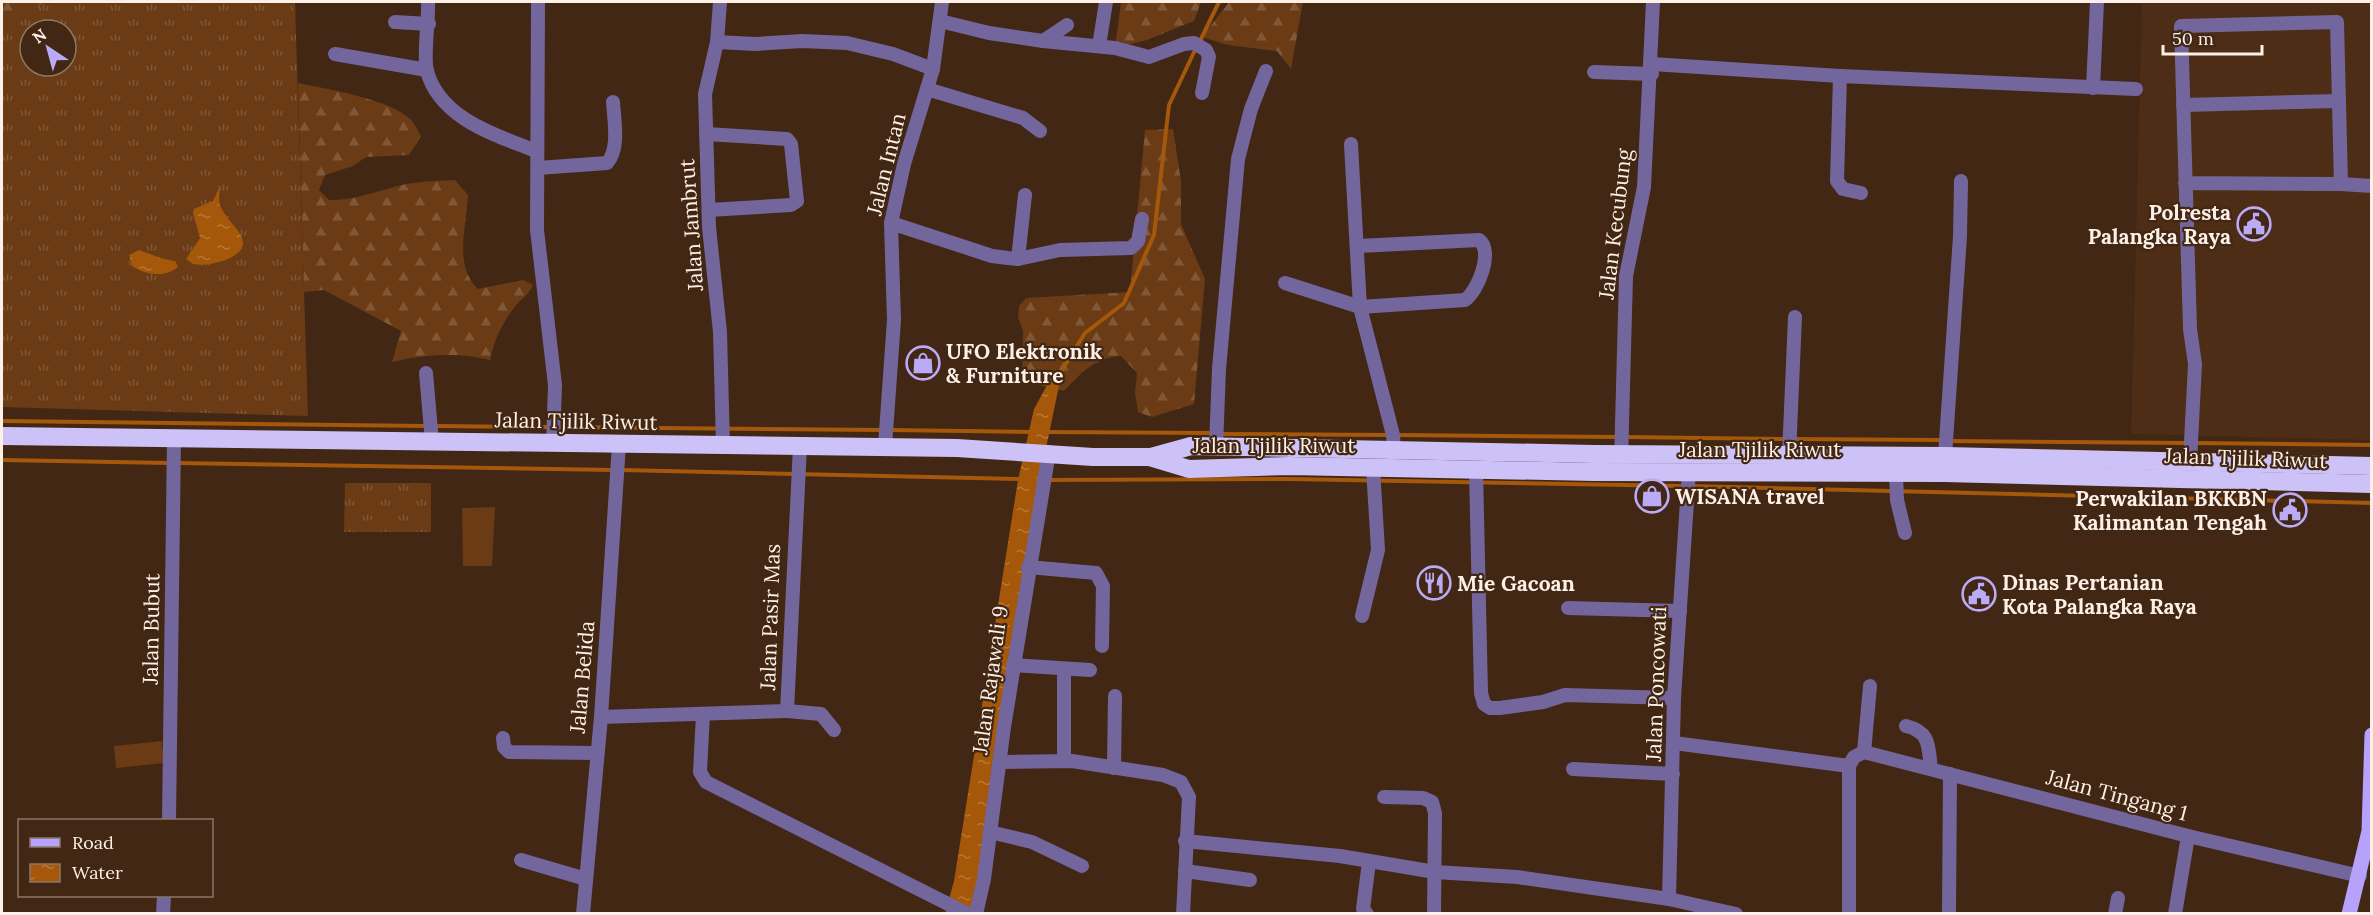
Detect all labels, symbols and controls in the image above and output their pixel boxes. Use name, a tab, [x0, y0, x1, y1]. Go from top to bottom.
north arrow	[18, 18, 78, 78]
scale bar	[2163, 18, 2262, 56]
text: N	[28, 24, 50, 48]
text: 50 m	[2172, 27, 2214, 50]
street label: Jalan Intan	[860, 110, 912, 219]
street label: Jalan Kecubung	[1592, 147, 1638, 302]
street label: Jalan Jambrut	[673, 157, 709, 293]
place label: Polresta Palangka Raya	[2088, 199, 2231, 250]
public building icon: Polresta Palangka Raya	[2236, 206, 2272, 242]
place label: UFO Elektronik & Furniture	[946, 338, 1103, 389]
shop icon: UFO Elektronik & Furniture	[905, 345, 941, 381]
street label: Jalan Tjilik Riwut	[493, 406, 659, 436]
street label: Jalan Tjilik Riwut	[1192, 432, 1356, 459]
street label: Jalan Tjilik Riwut	[1678, 436, 1842, 463]
street label: Jalan Tjilik Riwut	[2163, 442, 2329, 474]
shop icon: WISANA travel	[1634, 478, 1670, 514]
place label: WISANA travel	[1675, 483, 1825, 510]
place label: Perwakilan BKKBN Kalimantan Tengah	[2073, 485, 2267, 536]
public building icon: Perwakilan BKKBN Kalimantan Tengah	[2272, 492, 2308, 528]
street label: Jalan Pasir Mas	[754, 543, 786, 692]
restaurant icon: Mie Gacoan	[1416, 565, 1452, 601]
place label: Dinas Pertanian Kota Palangka Raya	[2002, 569, 2197, 620]
place label: Mie Gacoan	[1457, 570, 1575, 597]
street label: Jalan Bubut	[137, 572, 165, 686]
public building icon: Dinas Pertanian Kota Palangka Raya	[1961, 576, 1997, 612]
street label: Jalan Rajawali 9	[966, 604, 1014, 757]
street label: Jalan Poncowati	[1640, 606, 1672, 763]
street label: Jalan Belida	[564, 620, 600, 735]
street label: Jalan Tingang 1	[2042, 763, 2191, 827]
legend	[18, 819, 213, 897]
text: Road	[72, 831, 114, 854]
text: Water	[72, 861, 123, 884]

